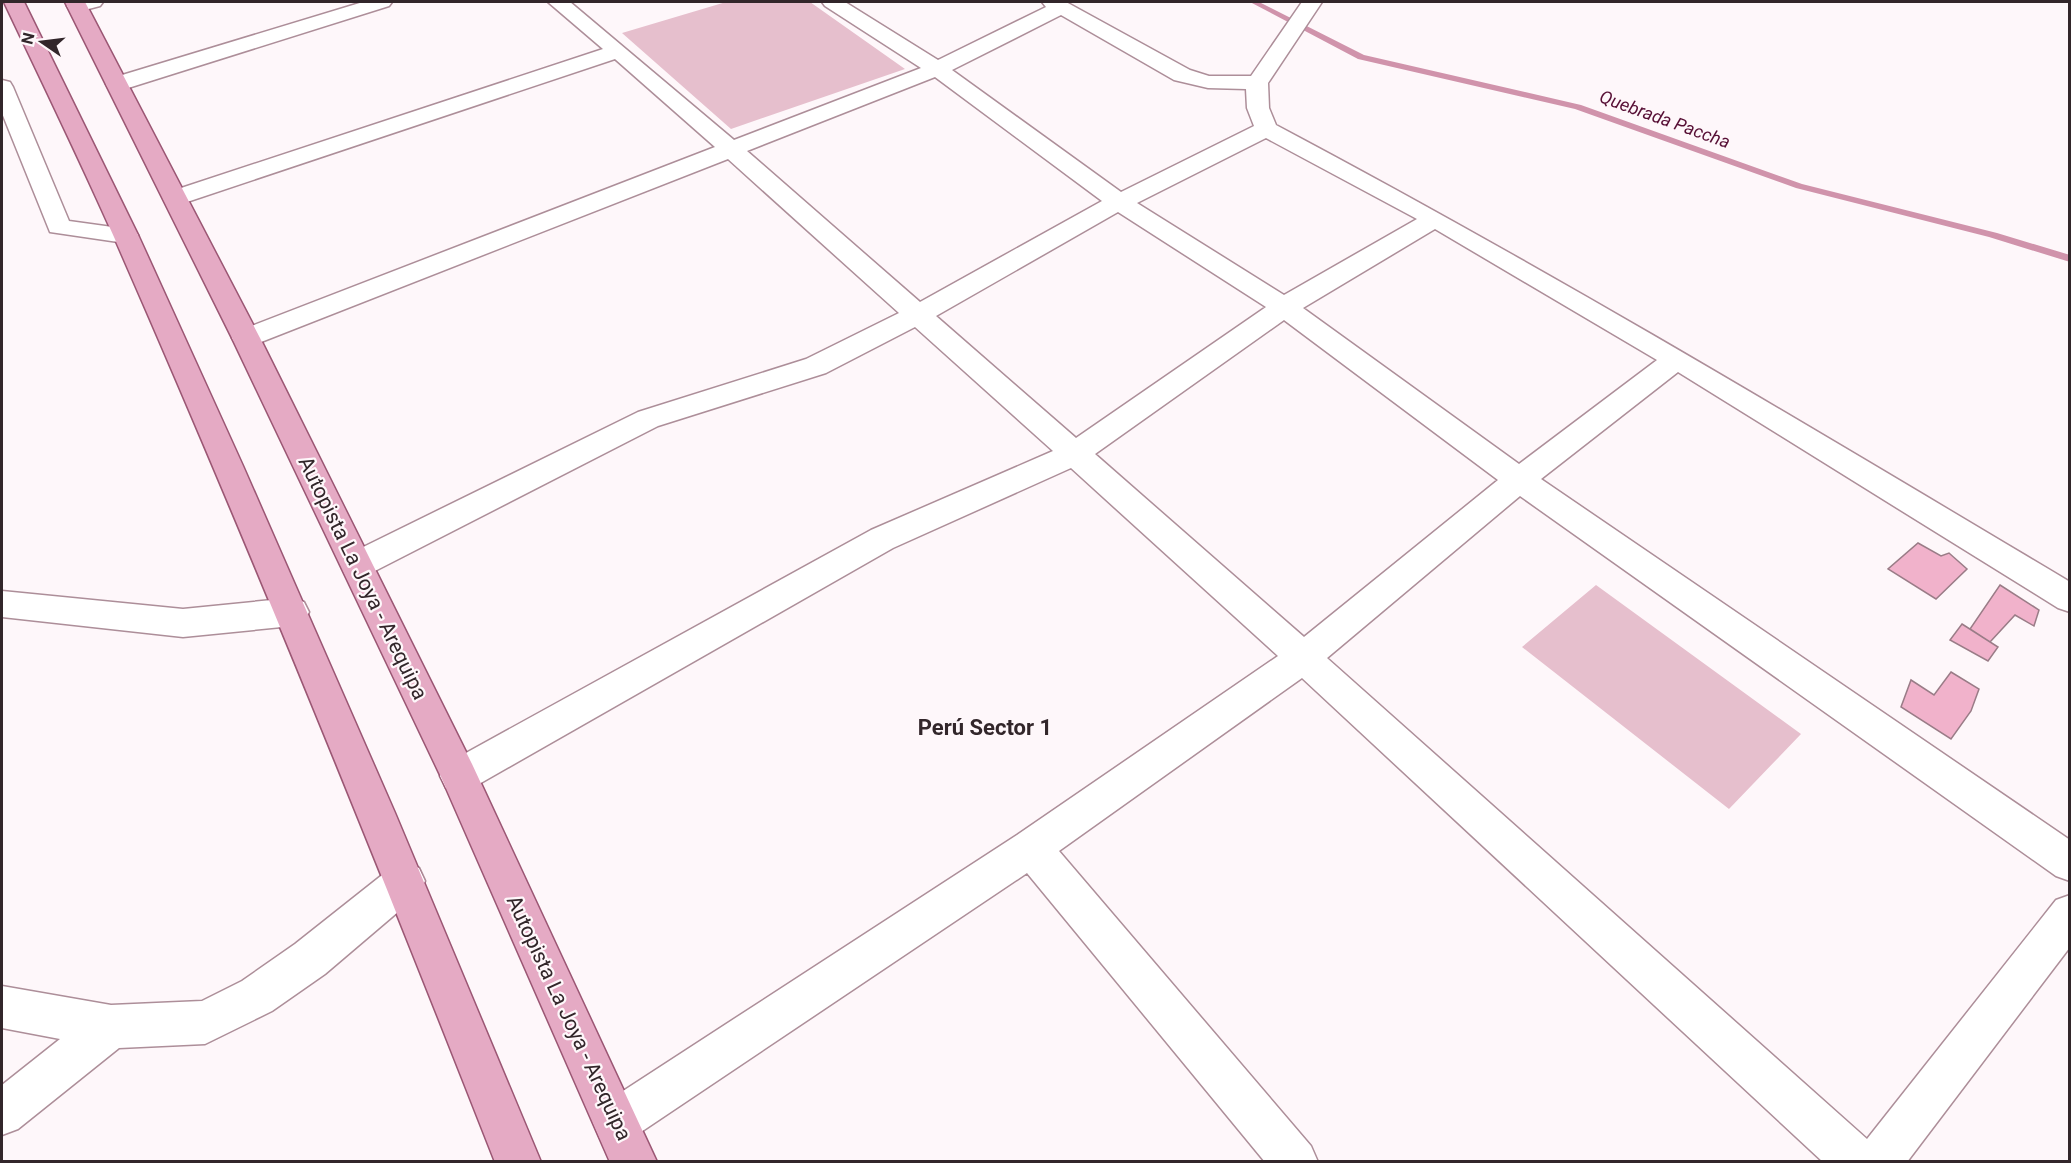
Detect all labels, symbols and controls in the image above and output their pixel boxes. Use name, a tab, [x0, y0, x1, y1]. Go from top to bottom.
north arrow	[12, 12, 72, 72]
text: N	[17, 31, 39, 46]
water label: Quebrada Paccha	[1597, 86, 1733, 152]
street label: Autopista La Joya - Arequipa	[294, 453, 432, 703]
district label: Perú Sector 1	[918, 715, 1052, 740]
street label: Autopista La Joya - Arequipa	[502, 892, 636, 1144]

